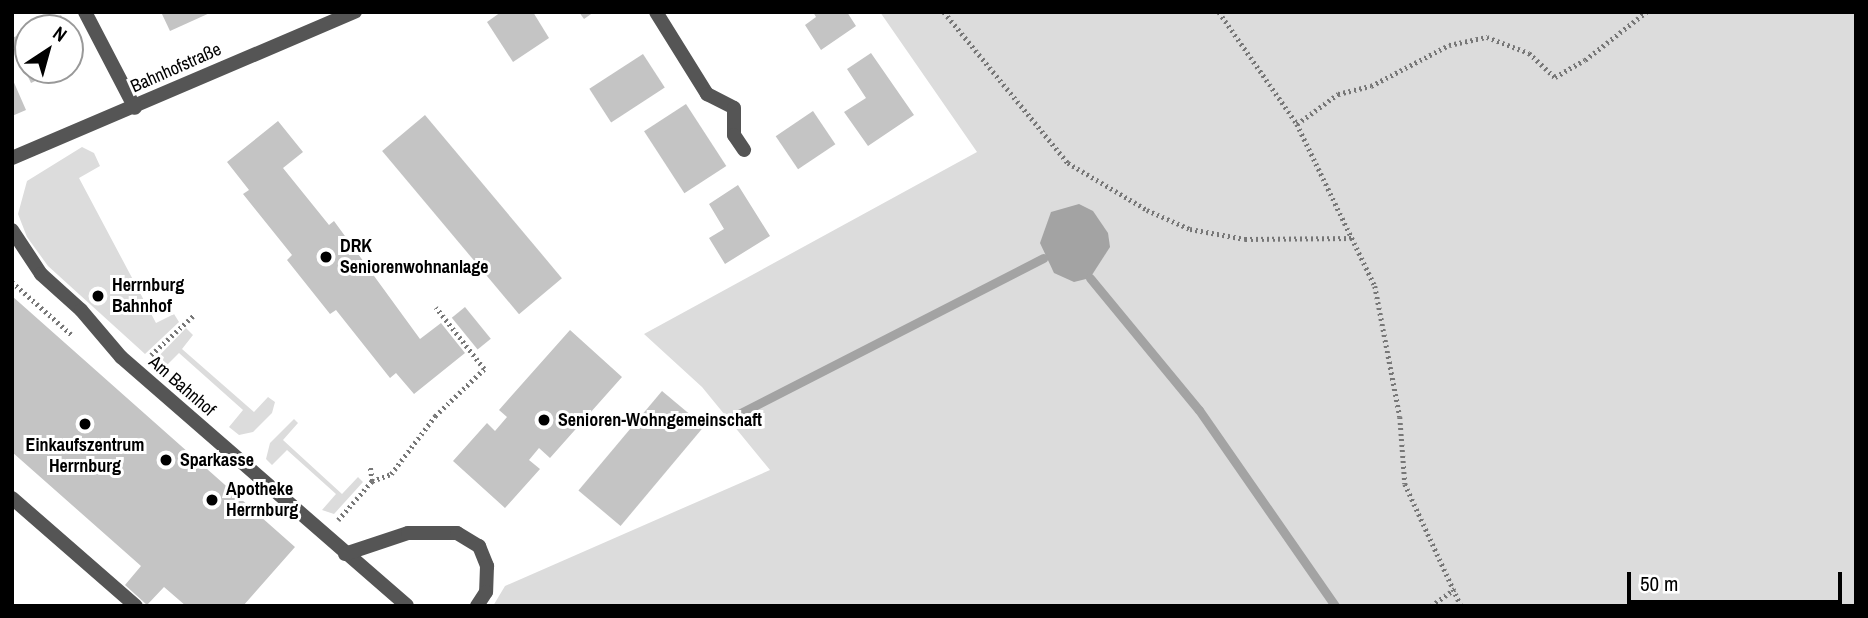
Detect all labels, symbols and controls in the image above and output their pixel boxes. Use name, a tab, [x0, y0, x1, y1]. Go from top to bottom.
north arrow	[14, 14, 84, 84]
text: N	[48, 20, 72, 47]
street label: Bahnhofstraße	[127, 38, 225, 98]
place label: DRK Seniorenwohnanlage	[340, 236, 488, 278]
marker: DRK Seniorenwohnanlage	[318, 249, 334, 265]
place label: Herrnburg Bahnhof	[112, 275, 184, 318]
marker: Herrnburg Bahnhof	[90, 288, 106, 304]
street label: Am Bahnhof	[144, 351, 220, 421]
place label: Senioren-Wohngemeinschaft	[558, 409, 762, 431]
marker: Senioren-Wohngemeinschaft	[536, 412, 552, 428]
marker: Einkaufszentrum Herrnburg	[77, 416, 93, 432]
place label: Einkaufszentrum Herrnburg	[26, 435, 144, 478]
place label: Sparkasse	[180, 449, 254, 471]
marker: Sparkasse	[158, 452, 174, 468]
place label: Apotheke Herrnburg	[226, 479, 298, 522]
marker: Apotheke Herrnburg	[204, 492, 220, 508]
scale bar	[1630, 558, 1845, 602]
text: 50 m	[1640, 569, 1678, 598]

